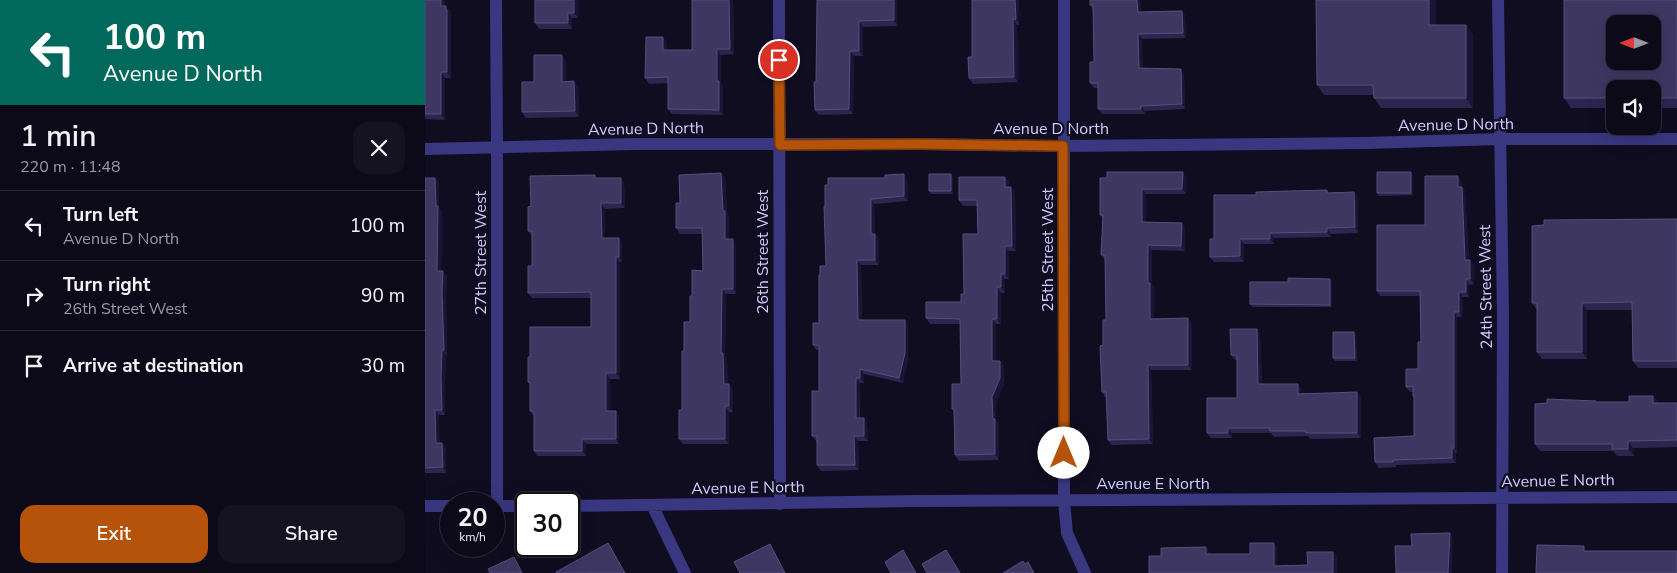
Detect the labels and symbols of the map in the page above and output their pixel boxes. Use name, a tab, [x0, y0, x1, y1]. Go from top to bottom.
north arrow	[1606, 15, 1661, 70]
pin	[758, 39, 800, 81]
street label: Avenue D North	[1398, 113, 1514, 137]
street label: Avenue D North	[588, 117, 704, 141]
street label: Avenue D North	[993, 118, 1109, 140]
street label: 25th Street West	[1037, 188, 1059, 312]
street label: 26th Street West	[752, 190, 774, 314]
street label: 27th Street West	[470, 191, 492, 315]
street label: 24th Street West	[1474, 224, 1498, 349]
position arrow	[1037, 426, 1089, 478]
street label: Avenue E North	[1501, 469, 1615, 493]
street label: Avenue E North	[1096, 473, 1210, 495]
street label: Avenue E North	[691, 476, 805, 500]
speed limit sign: 30	[515, 492, 580, 557]

